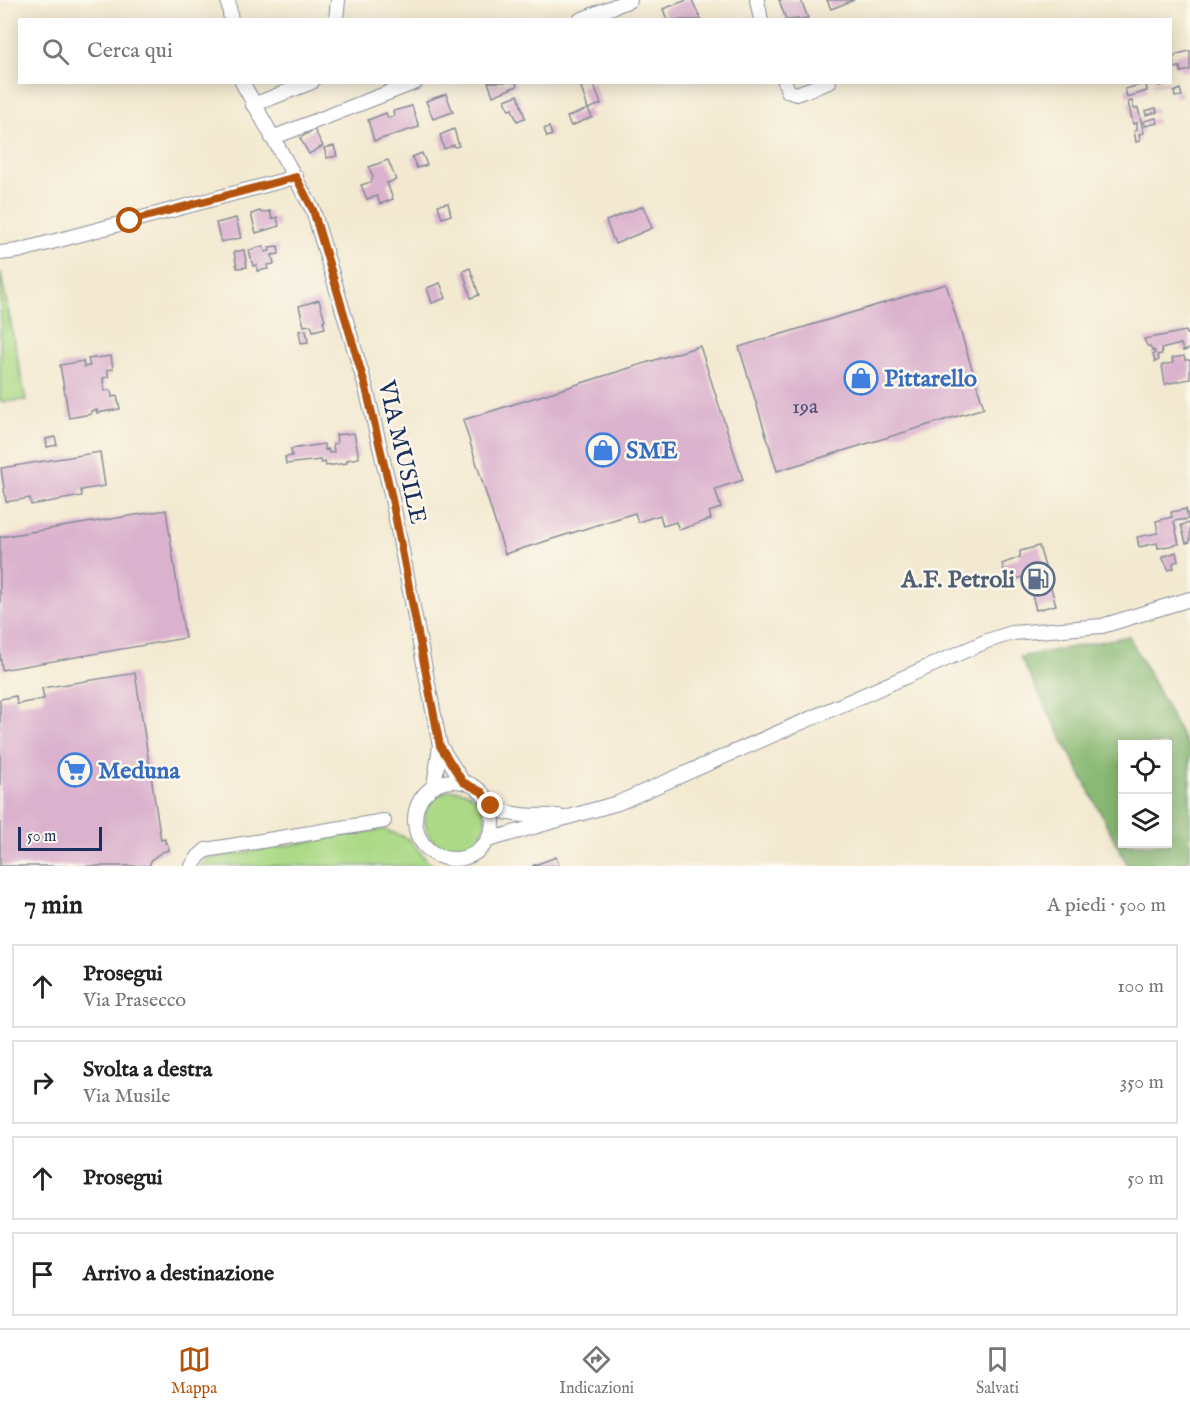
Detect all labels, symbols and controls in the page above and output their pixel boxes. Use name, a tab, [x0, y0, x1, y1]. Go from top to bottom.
search box	[18, 18, 1172, 84]
icon: search	[39, 35, 72, 68]
text: Cerca qui	[87, 37, 173, 65]
route start	[116, 207, 142, 233]
shop icon: Pittarello	[843, 360, 879, 396]
place label: Pittarello	[884, 364, 977, 395]
street label: VIA MUSILE	[370, 377, 433, 527]
house number: 19a	[792, 394, 819, 421]
shop icon: SME	[585, 432, 621, 468]
place label: SME	[626, 436, 678, 467]
fuel station icon: A.F. Petroli	[1020, 561, 1056, 597]
place label: A.F. Petroli	[900, 565, 1016, 596]
map controls	[1118, 740, 1172, 848]
button: locate	[1118, 740, 1172, 794]
supermarket icon: Meduna	[57, 752, 93, 788]
place label: Meduna	[98, 756, 180, 787]
route end	[477, 792, 503, 818]
button: layers	[1118, 794, 1172, 848]
scale bar	[18, 824, 102, 852]
text: 50 m	[27, 827, 56, 847]
text: 7 min	[24, 889, 83, 922]
text: A piedi · 500 m	[1047, 893, 1166, 918]
text: Prosegui	[83, 960, 163, 988]
icon: ahead	[26, 970, 59, 1003]
text: 100 m	[1117, 974, 1164, 999]
text: Via Prasecco	[83, 988, 186, 1013]
text: Svolta a destra	[83, 1056, 212, 1084]
icon: right	[26, 1066, 59, 1099]
text: 350 m	[1120, 1070, 1164, 1095]
text: Via Musile	[83, 1084, 170, 1109]
icon: ahead	[26, 1162, 59, 1195]
text: Prosegui	[83, 1164, 163, 1192]
text: 50 m	[1127, 1166, 1164, 1191]
icon: arrive	[26, 1258, 59, 1291]
text: Arrivo a destinazione	[83, 1260, 274, 1288]
tab: Mappa	[171, 1343, 217, 1399]
tab: Indicazioni	[559, 1343, 634, 1399]
tab: Salvati	[976, 1343, 1019, 1399]

